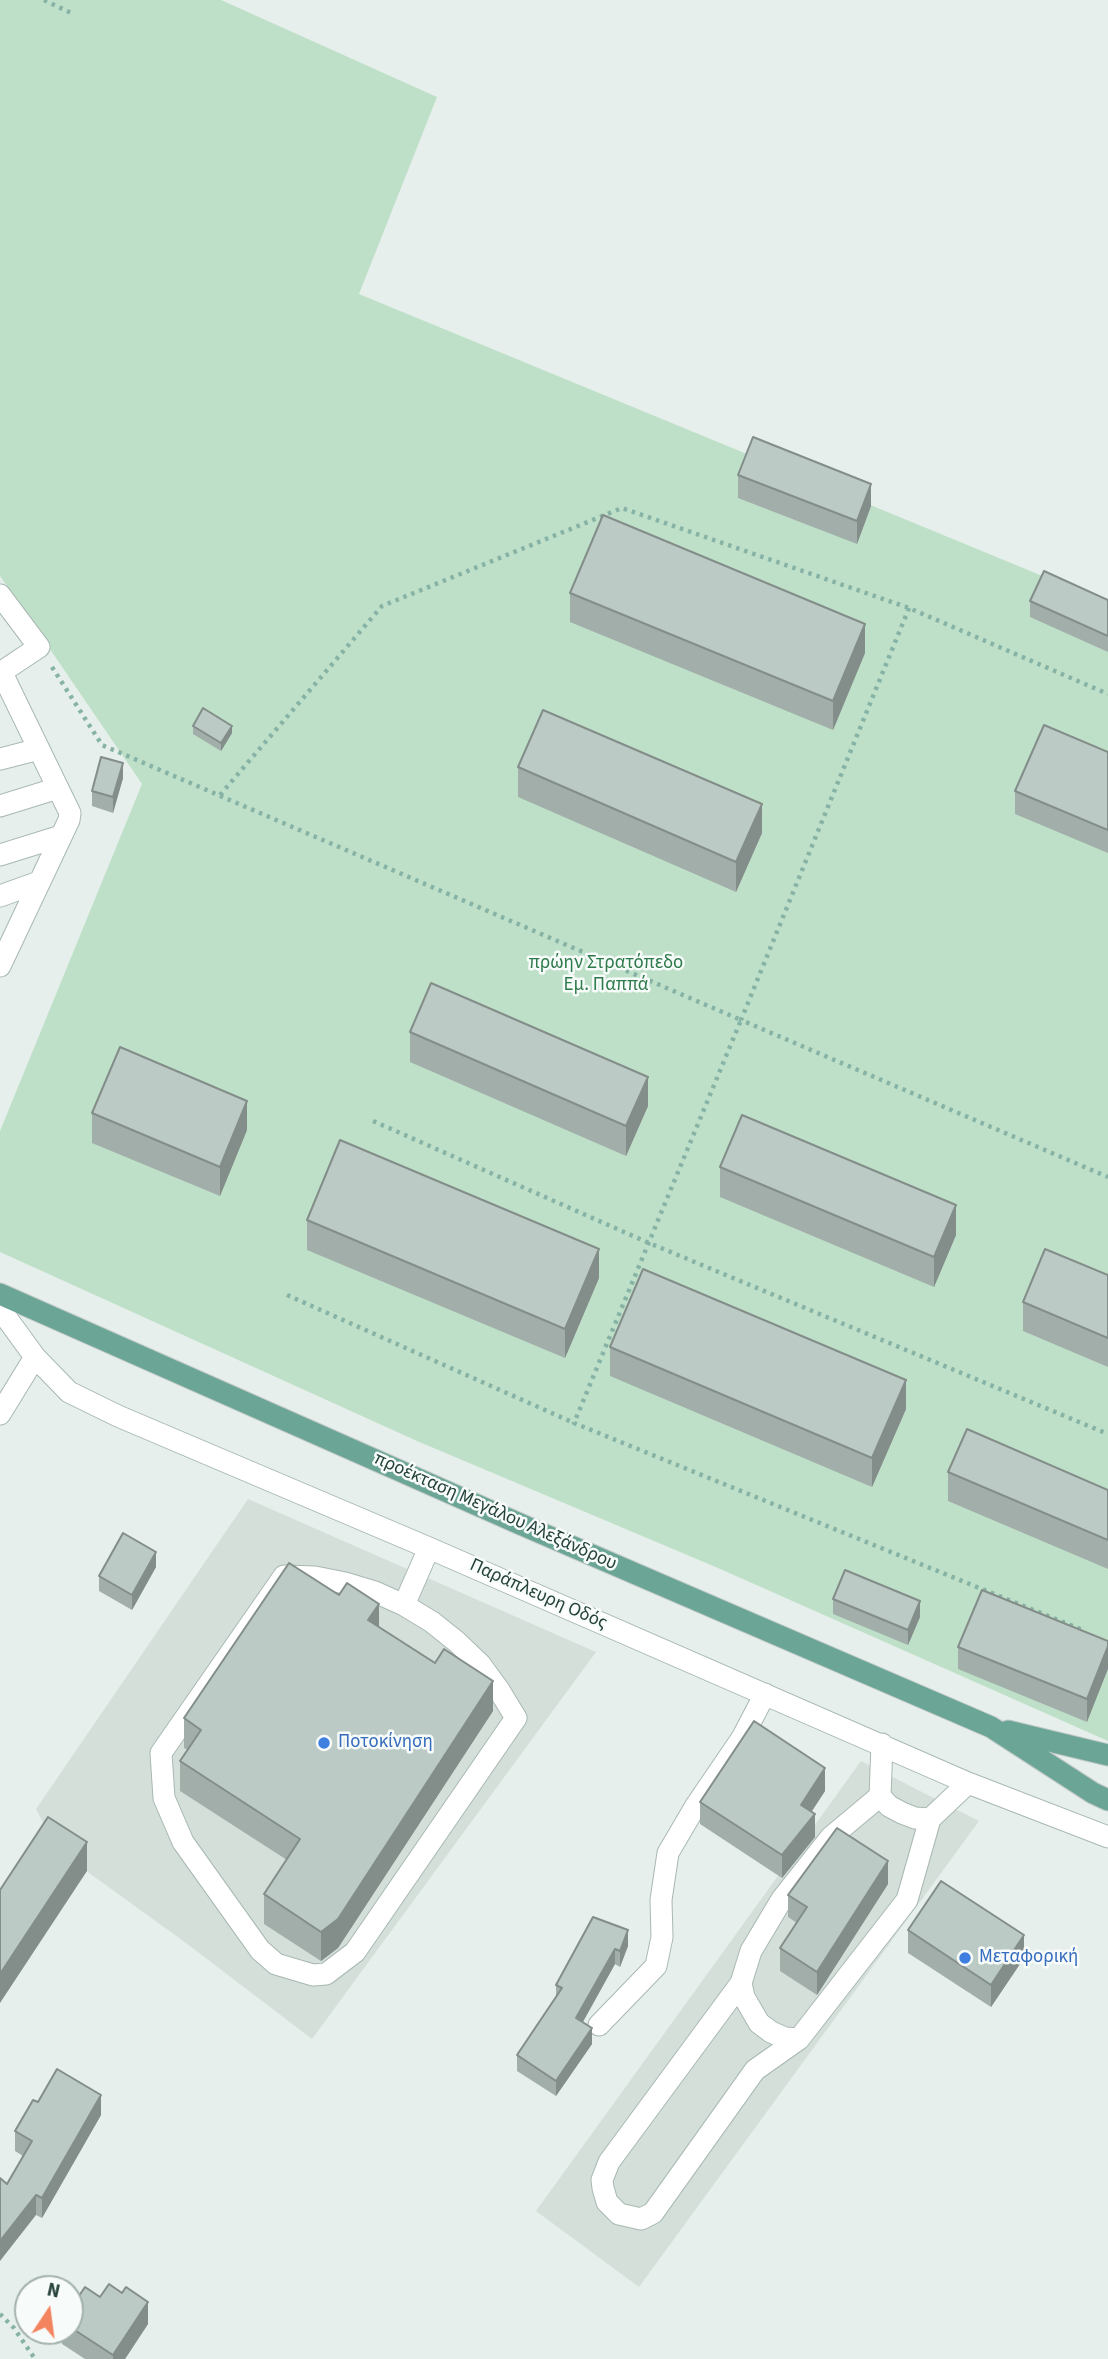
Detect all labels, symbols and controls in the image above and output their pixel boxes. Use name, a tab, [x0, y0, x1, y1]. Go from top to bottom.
park label: πρώην Στρατόπεδο Εμ. Παππά	[529, 953, 683, 997]
street label: προέκταση Μεγάλου Αλεξάνδρου	[370, 1448, 620, 1576]
street label: Παράπλευρη Οδός	[466, 1554, 610, 1636]
place label: Ποτοκίνηση	[338, 1732, 433, 1754]
marker: Ποτοκίνηση	[316, 1735, 332, 1751]
place label: Μεταφορική	[979, 1947, 1078, 1969]
marker: Μεταφορική	[957, 1950, 973, 1966]
north arrow	[14, 2275, 84, 2345]
text: N	[44, 2276, 63, 2306]

